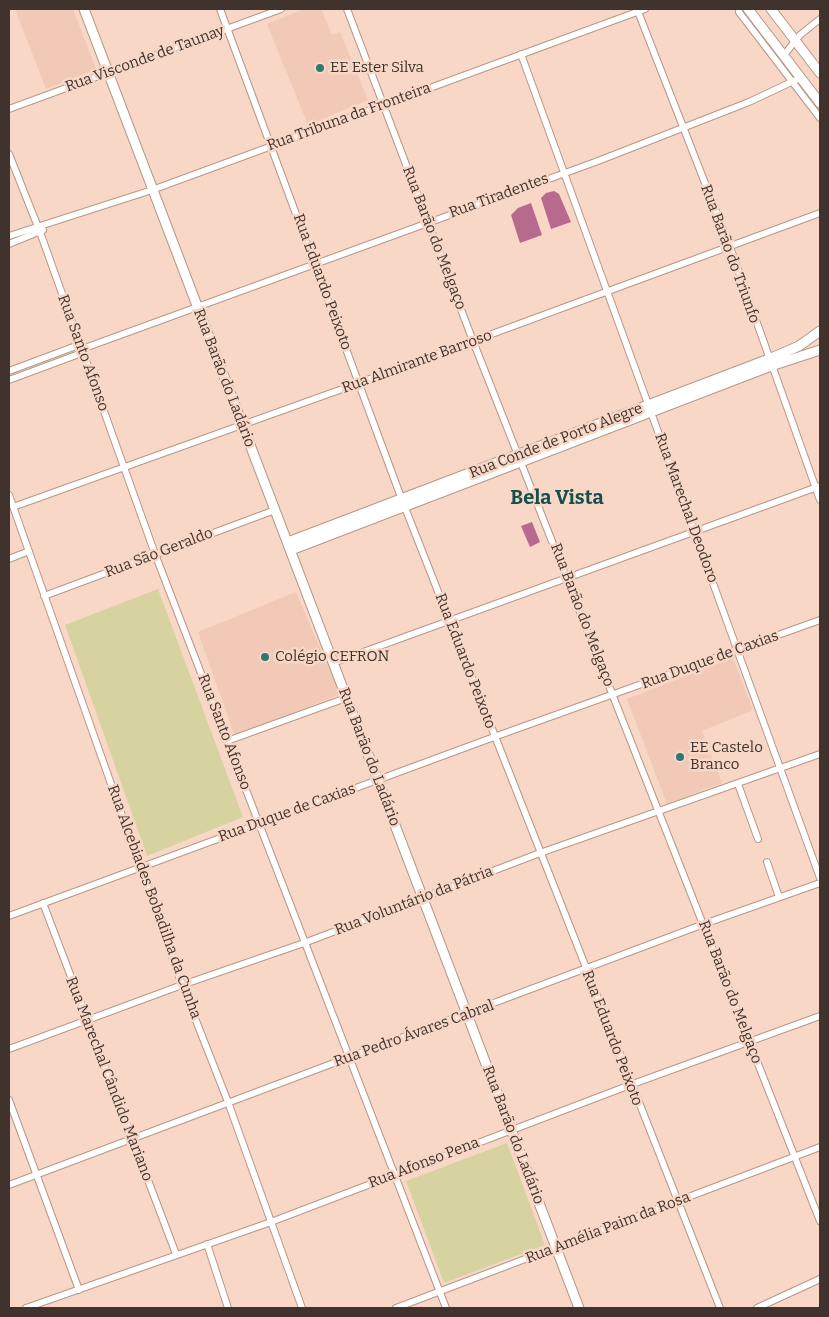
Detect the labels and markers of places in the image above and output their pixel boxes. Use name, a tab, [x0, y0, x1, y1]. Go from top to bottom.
place label: EE Ester Silva	[330, 59, 424, 77]
marker: EE Ester Silva	[314, 62, 326, 74]
place label: Colégio CEFRON	[275, 648, 389, 666]
marker: Colégio CEFRON	[259, 651, 271, 663]
place label: EE Castelo Branco	[690, 739, 763, 774]
marker: EE Castelo Branco	[674, 751, 686, 763]

